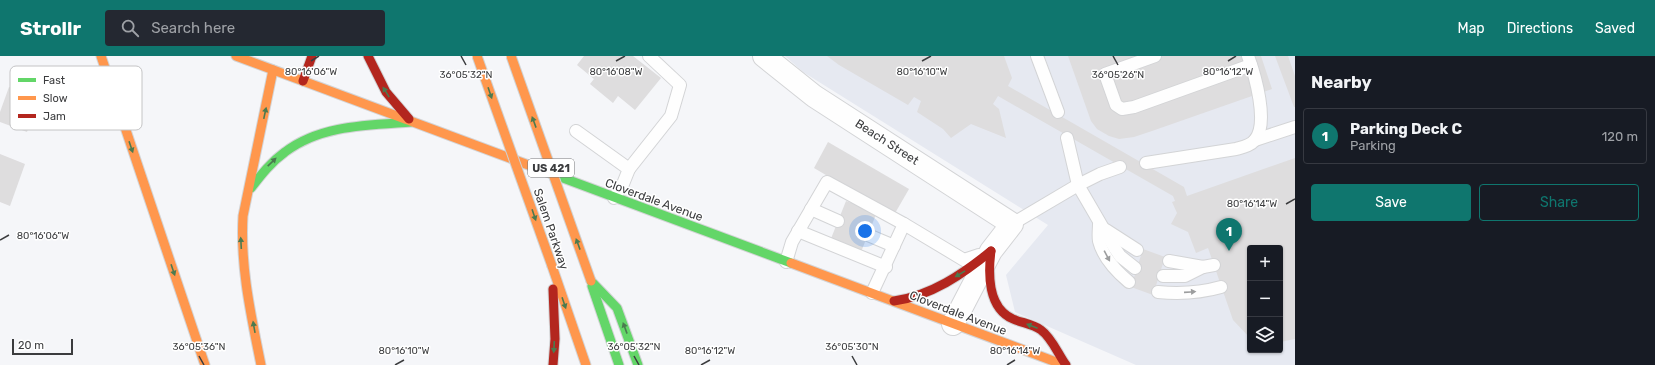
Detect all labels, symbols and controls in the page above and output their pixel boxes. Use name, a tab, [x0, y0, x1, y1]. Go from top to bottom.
search box	[105, 10, 385, 46]
text: Strollr	[20, 17, 81, 40]
icon: search	[119, 17, 141, 39]
text: Search here	[151, 19, 235, 37]
text: Map	[1458, 20, 1485, 37]
text: Directions	[1507, 20, 1573, 37]
text: Saved	[1595, 20, 1635, 37]
legend	[10, 66, 142, 130]
text: 80°16'06"W	[285, 66, 337, 78]
text: 80°16'08"W	[589, 66, 643, 78]
text: 80°16'10"W	[896, 66, 948, 78]
text: 80°16'12"W	[1203, 66, 1253, 78]
text: 36°05'32"N	[440, 69, 493, 81]
text: 36°05'26"N	[1092, 69, 1144, 81]
text: Nearby	[1311, 72, 1372, 92]
text: Fast	[43, 74, 66, 87]
one-way arrow	[383, 86, 390, 98]
one-way arrow	[488, 87, 494, 99]
text: Slow	[43, 92, 68, 105]
one-way arrow	[262, 107, 268, 119]
text: Jam	[43, 110, 66, 123]
one-way arrow	[531, 115, 537, 127]
street label: Beach Street	[853, 116, 922, 168]
text: Parking Deck C	[1350, 120, 1462, 138]
text: 1	[1322, 129, 1328, 144]
text: 120 m	[1602, 129, 1638, 144]
text: Parking	[1350, 138, 1396, 153]
one-way arrow	[128, 141, 134, 153]
one-way arrow	[267, 157, 277, 167]
road number: US 421	[528, 159, 574, 177]
street label: Cloverdale Avenue	[603, 176, 705, 224]
button: Save	[1311, 184, 1471, 221]
button: Share	[1479, 184, 1639, 221]
street label: Salem Parkway	[531, 187, 572, 272]
text: 80°16'14"W	[1227, 198, 1277, 210]
one-way arrow	[531, 210, 537, 222]
pin: 1	[1216, 218, 1242, 251]
your location	[855, 221, 875, 241]
text: 80°16'06"W	[17, 230, 69, 242]
one-way arrow	[238, 237, 245, 249]
one-way arrow	[574, 238, 580, 250]
map controls	[1247, 245, 1283, 353]
button: +	[1247, 245, 1283, 281]
one-way arrow	[1104, 250, 1110, 262]
one-way arrow	[170, 264, 176, 276]
one-way arrow	[954, 270, 966, 277]
button: −	[1247, 281, 1283, 317]
street label: Cloverdale Avenue	[907, 288, 1009, 338]
one-way arrow	[1184, 289, 1196, 296]
one-way arrow	[562, 297, 568, 309]
button: layers	[1247, 317, 1283, 353]
one-way arrow	[251, 320, 257, 333]
one-way arrow	[621, 322, 627, 334]
one-way arrow	[1026, 323, 1038, 329]
scale bar	[12, 337, 73, 356]
text: 20 m	[18, 339, 44, 352]
text: 36°05'36"N	[173, 341, 225, 353]
one-way arrow	[551, 341, 558, 353]
text: 36°05'32"N	[608, 341, 661, 353]
text: 36°05'30"N	[825, 341, 879, 353]
text: 80°16'10"W	[378, 345, 430, 357]
text: 80°16'12"W	[685, 345, 735, 357]
text: 80°16'14"W	[990, 345, 1040, 357]

